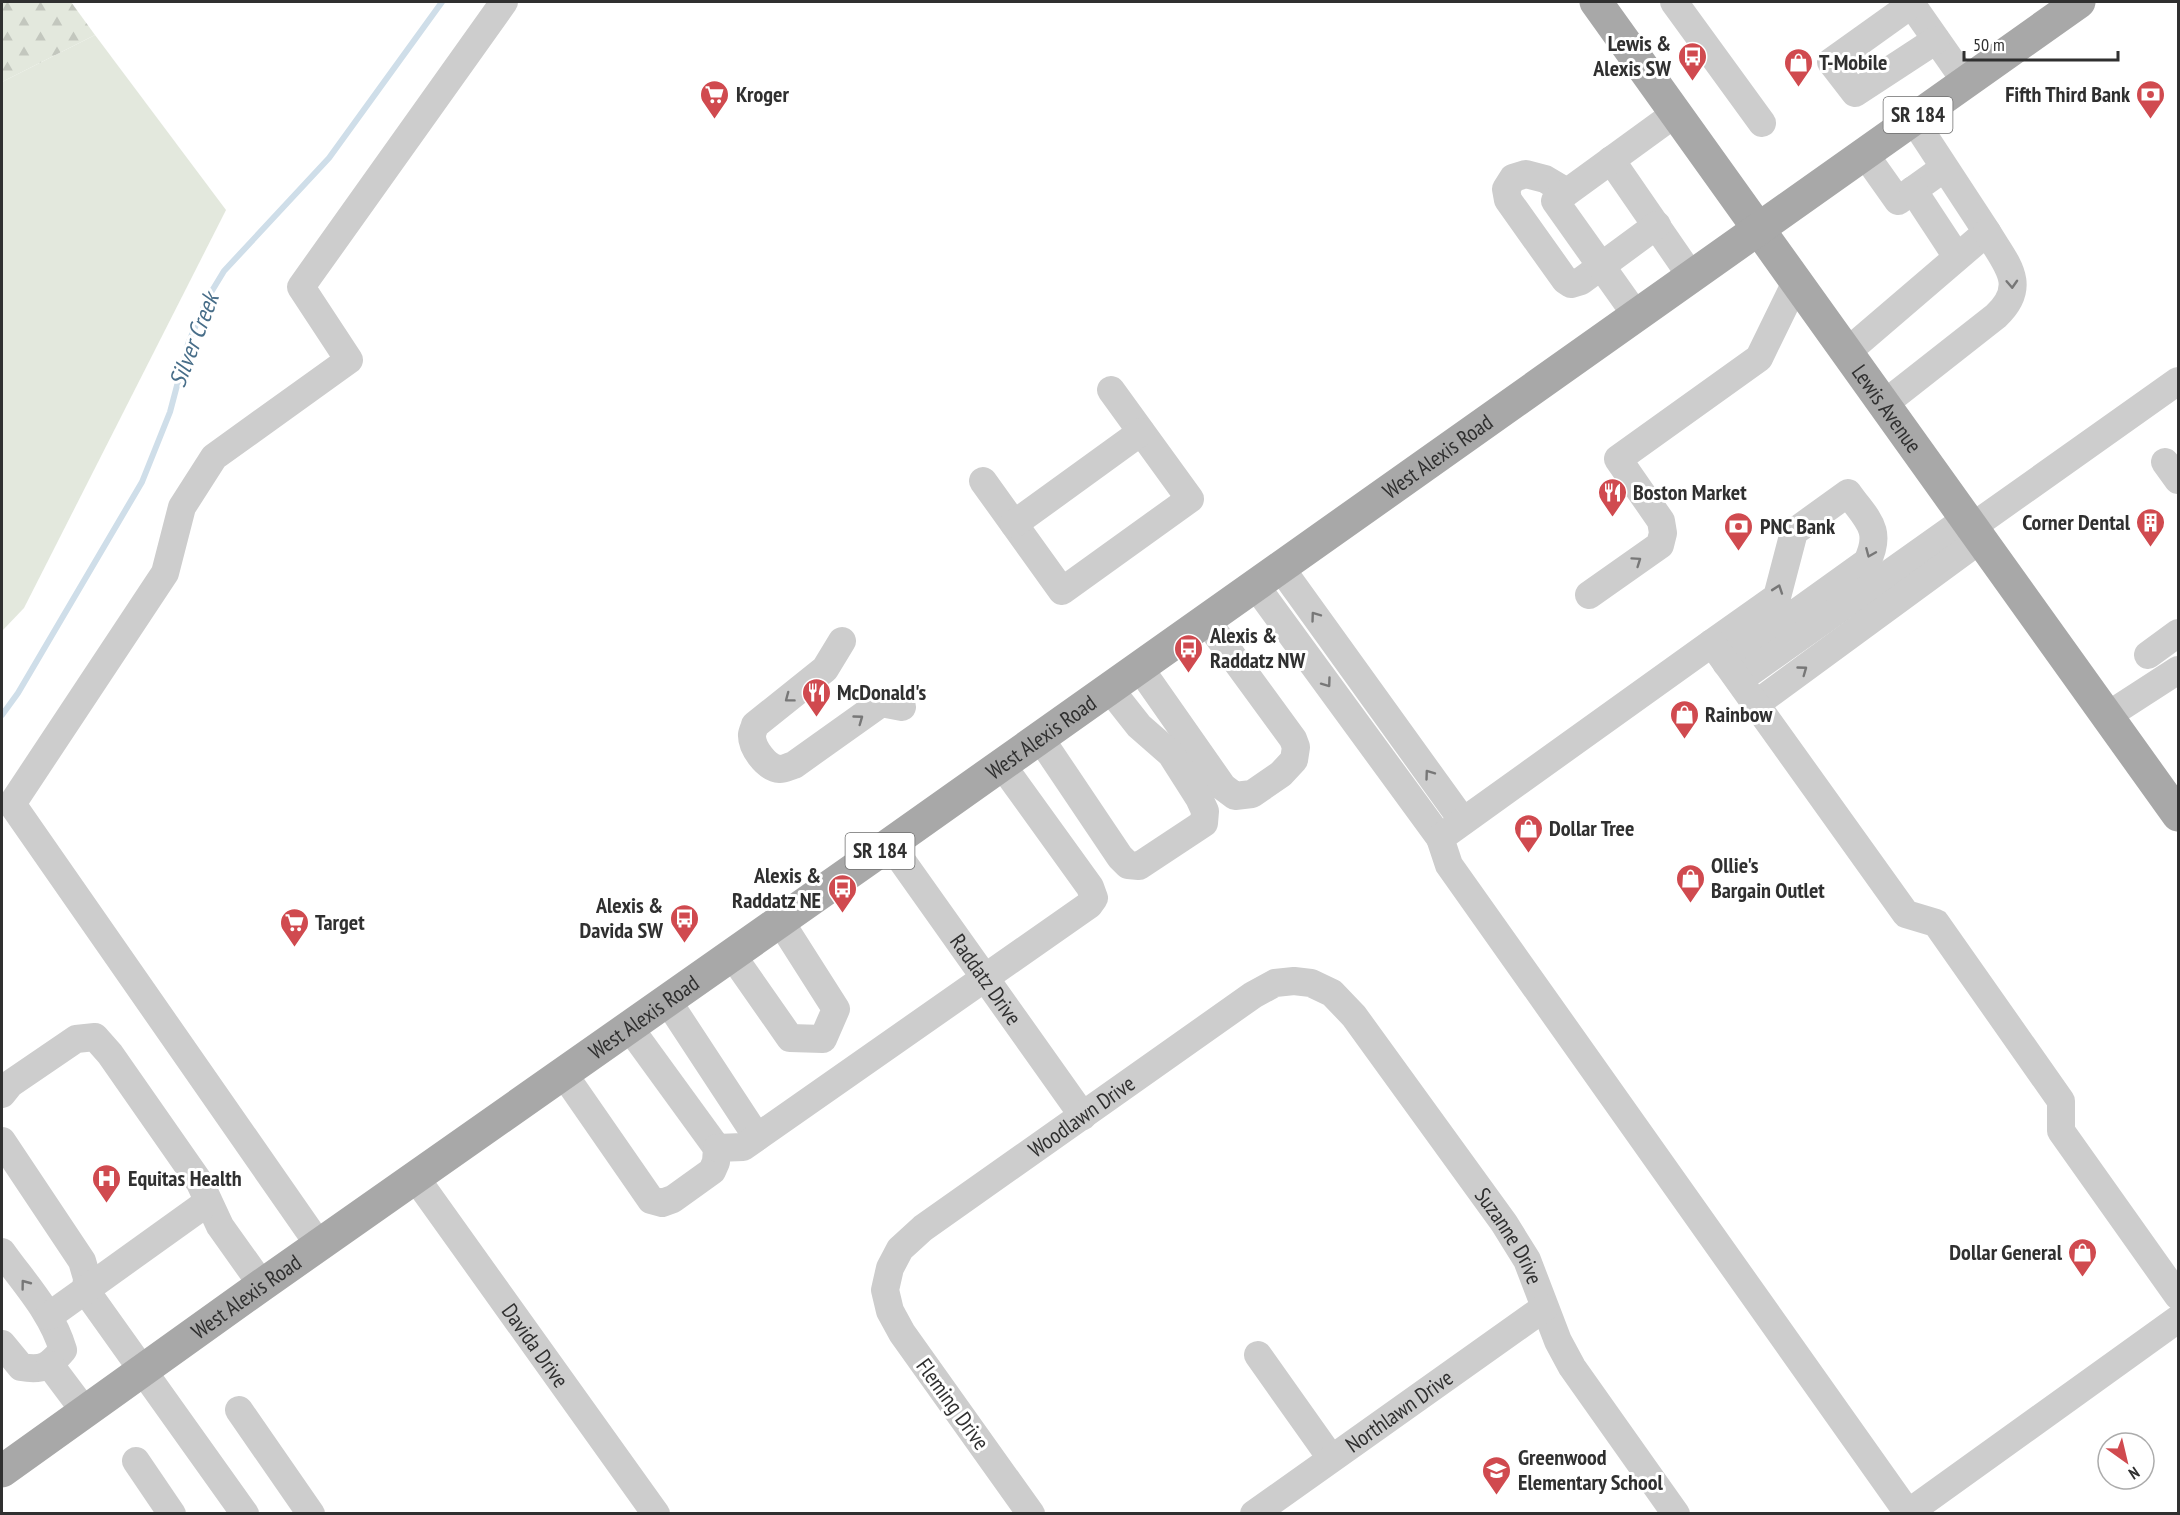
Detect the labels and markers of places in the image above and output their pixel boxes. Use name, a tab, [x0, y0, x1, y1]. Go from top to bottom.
place label: Lewis & Alexis SW	[1592, 29, 1671, 82]
bus stop icon: Lewis & Alexis SW	[1676, 40, 1708, 82]
shop icon: T-Mobile	[1782, 46, 1814, 88]
place label: T-Mobile	[1819, 48, 1888, 76]
supermarket icon: Kroger	[699, 78, 731, 120]
bank icon: Fifth Third Bank	[2135, 78, 2167, 120]
place label: Kroger	[736, 80, 790, 108]
place label: Fifth Third Bank	[2005, 80, 2131, 108]
restaurant icon: Boston Market	[1596, 476, 1628, 518]
place label: Boston Market	[1633, 478, 1747, 506]
building icon: Corner Dental	[2135, 506, 2167, 548]
place label: Corner Dental	[2022, 508, 2131, 536]
bank icon: PNC Bank	[1723, 510, 1755, 552]
place label: PNC Bank	[1760, 512, 1836, 540]
place label: Alexis & Raddatz NW	[1209, 621, 1305, 674]
bus stop icon: Alexis & Raddatz NW	[1173, 632, 1205, 674]
restaurant icon: McDonald's	[800, 676, 832, 718]
place label: McDonald's	[837, 678, 926, 706]
shop icon: Rainbow	[1668, 698, 1700, 740]
place label: Rainbow	[1705, 700, 1773, 728]
shop icon: Dollar Tree	[1512, 812, 1544, 854]
place label: Dollar Tree	[1549, 814, 1634, 842]
place label: Ollie's Bargain Outlet	[1711, 851, 1825, 904]
place label: Alexis & Raddatz NE	[732, 861, 821, 914]
shop icon: Ollie's Bargain Outlet	[1674, 862, 1706, 904]
bus stop icon: Alexis & Raddatz NE	[826, 872, 858, 914]
place label: Alexis & Davida SW	[580, 891, 663, 944]
bus stop icon: Alexis & Davida SW	[668, 902, 700, 944]
supermarket icon: Target	[278, 906, 310, 948]
place label: Target	[315, 908, 365, 936]
hospital icon: Equitas Health	[91, 1162, 123, 1204]
place label: Equitas Health	[128, 1164, 242, 1192]
shop icon: Dollar General	[2067, 1236, 2099, 1278]
place label: Dollar General	[1949, 1238, 2063, 1266]
place label: Greenwood Elementary School	[1518, 1443, 1664, 1496]
school or university icon: Greenwood Elementary School	[1481, 1454, 1513, 1496]

